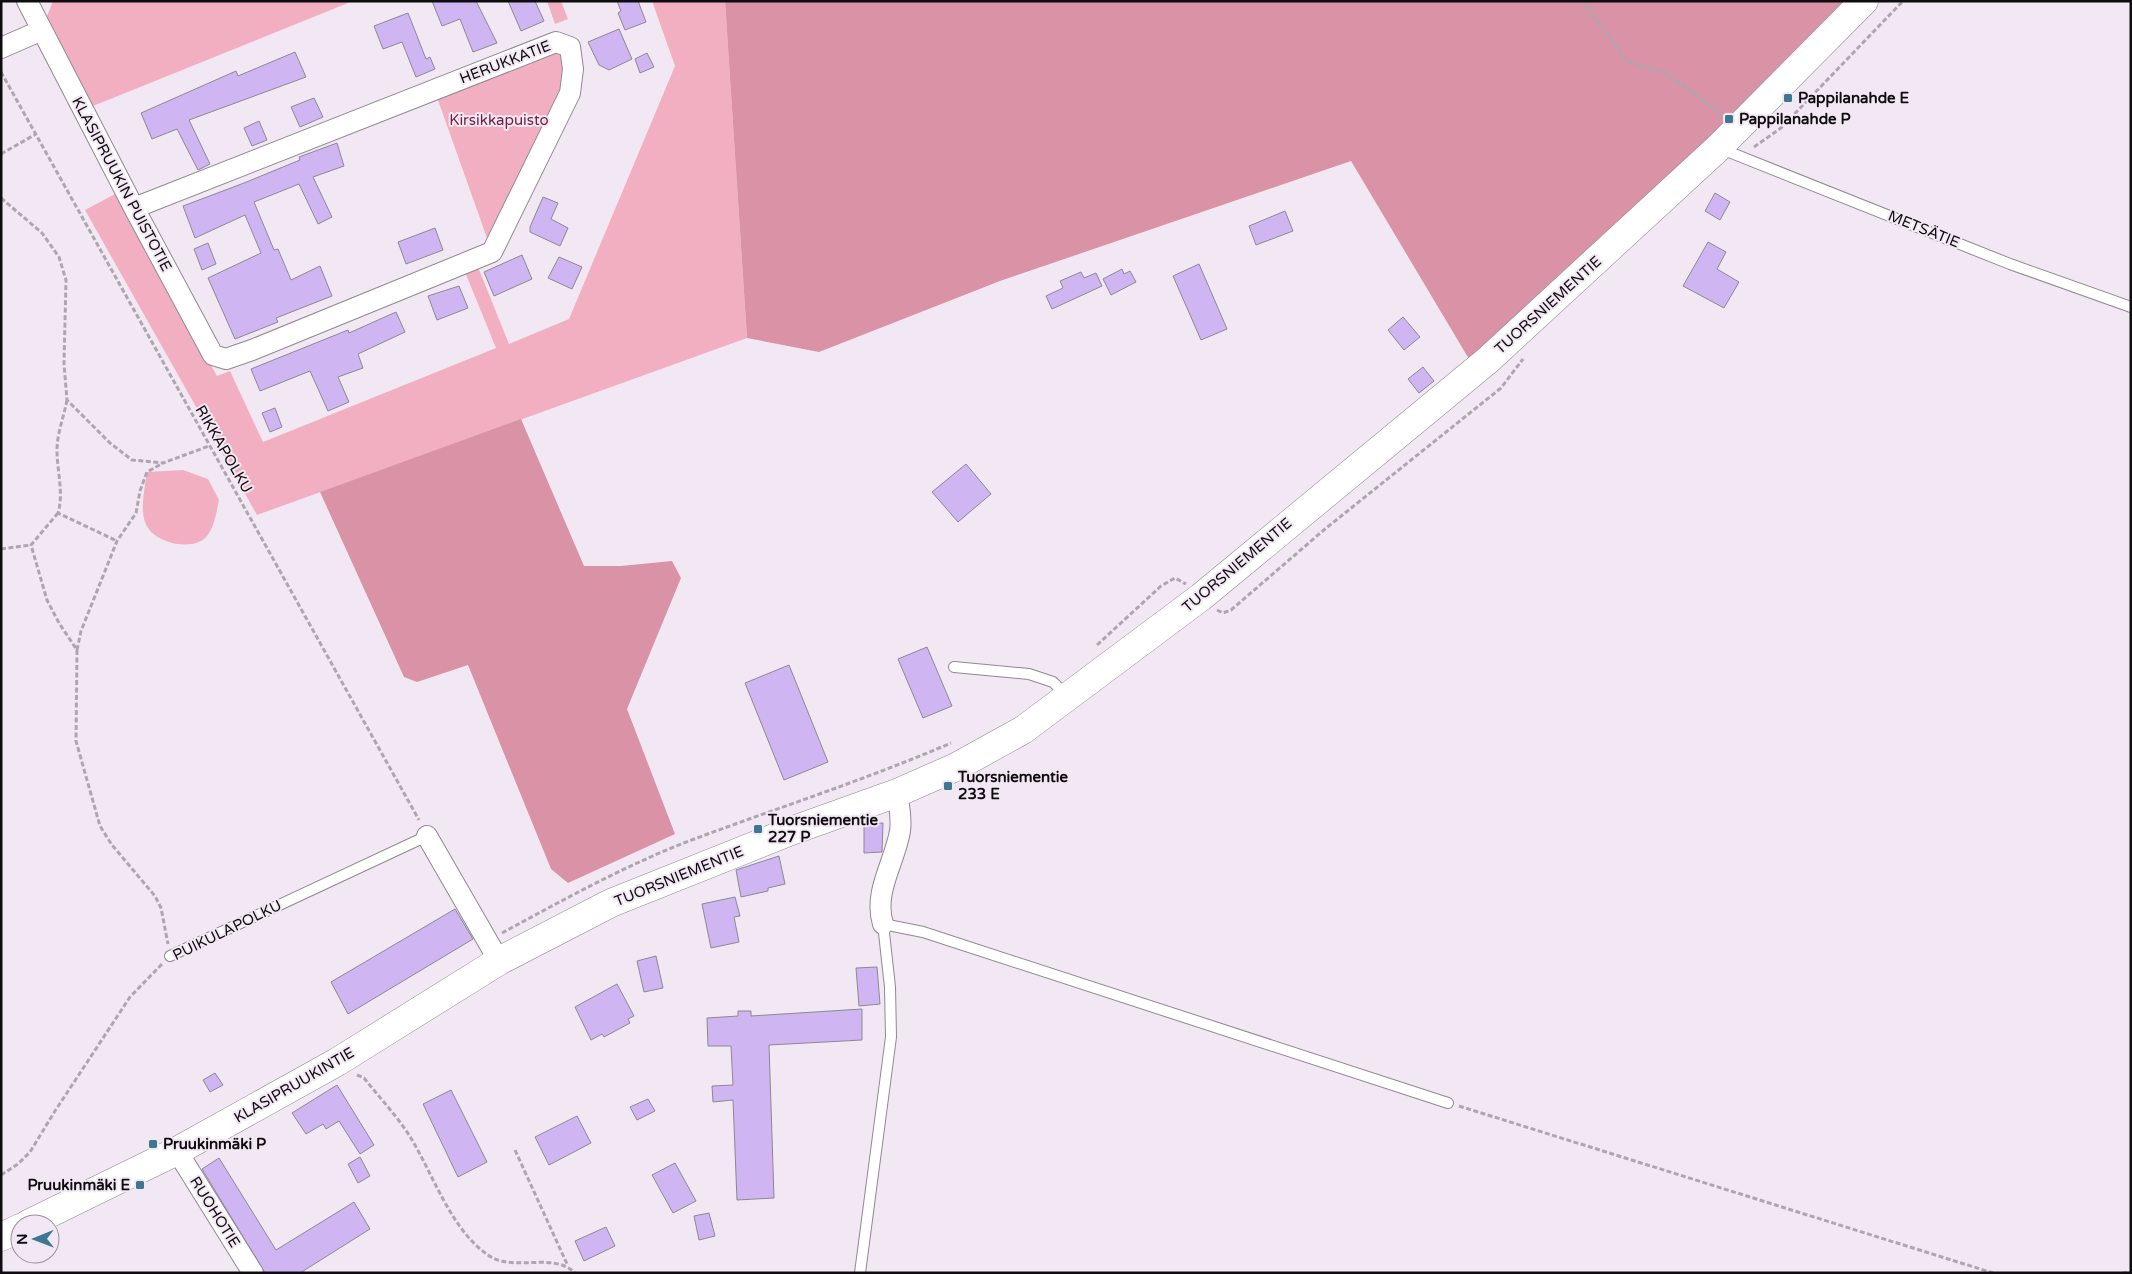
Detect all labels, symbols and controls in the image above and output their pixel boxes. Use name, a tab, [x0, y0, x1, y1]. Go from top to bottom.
street label: HERUKKATIE	[457, 36, 553, 88]
place label: Pappilanahde E	[1798, 89, 1910, 108]
marker: Pappilanahde E	[1782, 92, 1794, 104]
street label: KLASIPRUUKIN PUISTOTIE	[68, 94, 176, 274]
place label: Pappilanahde P	[1739, 110, 1851, 129]
park label: Kirsikkapuisto	[449, 111, 549, 129]
marker: Pappilanahde P	[1723, 113, 1735, 125]
street label: METSÄTIE	[1886, 206, 1962, 252]
street label: TUORSNIEMENTIE	[1491, 252, 1605, 358]
street label: RIKKAPOLKU	[192, 402, 256, 496]
street label: TUORSNIEMENTIE	[1179, 514, 1295, 616]
place label: Tuorsniementie 233 E	[957, 768, 1068, 803]
marker: Tuorsniementie 233 E	[942, 780, 954, 792]
place label: Tuorsniementie 227 P	[767, 811, 878, 846]
marker: Tuorsniementie 227 P	[752, 823, 764, 835]
street label: TUORSNIEMENTIE	[612, 842, 746, 910]
street label: PUIKULAPOLKU	[170, 896, 284, 964]
street label: KLASIPRUUKINTIE	[231, 1043, 357, 1127]
place label: Pruukinmäki P	[163, 1135, 266, 1153]
marker: Pruukinmäki P	[147, 1138, 159, 1150]
street label: RUOHOTIE	[186, 1173, 244, 1251]
place label: Pruukinmäki E	[27, 1176, 130, 1194]
marker: Pruukinmäki E	[134, 1179, 146, 1191]
north arrow	[10, 1214, 60, 1264]
text: N	[14, 1233, 31, 1245]

